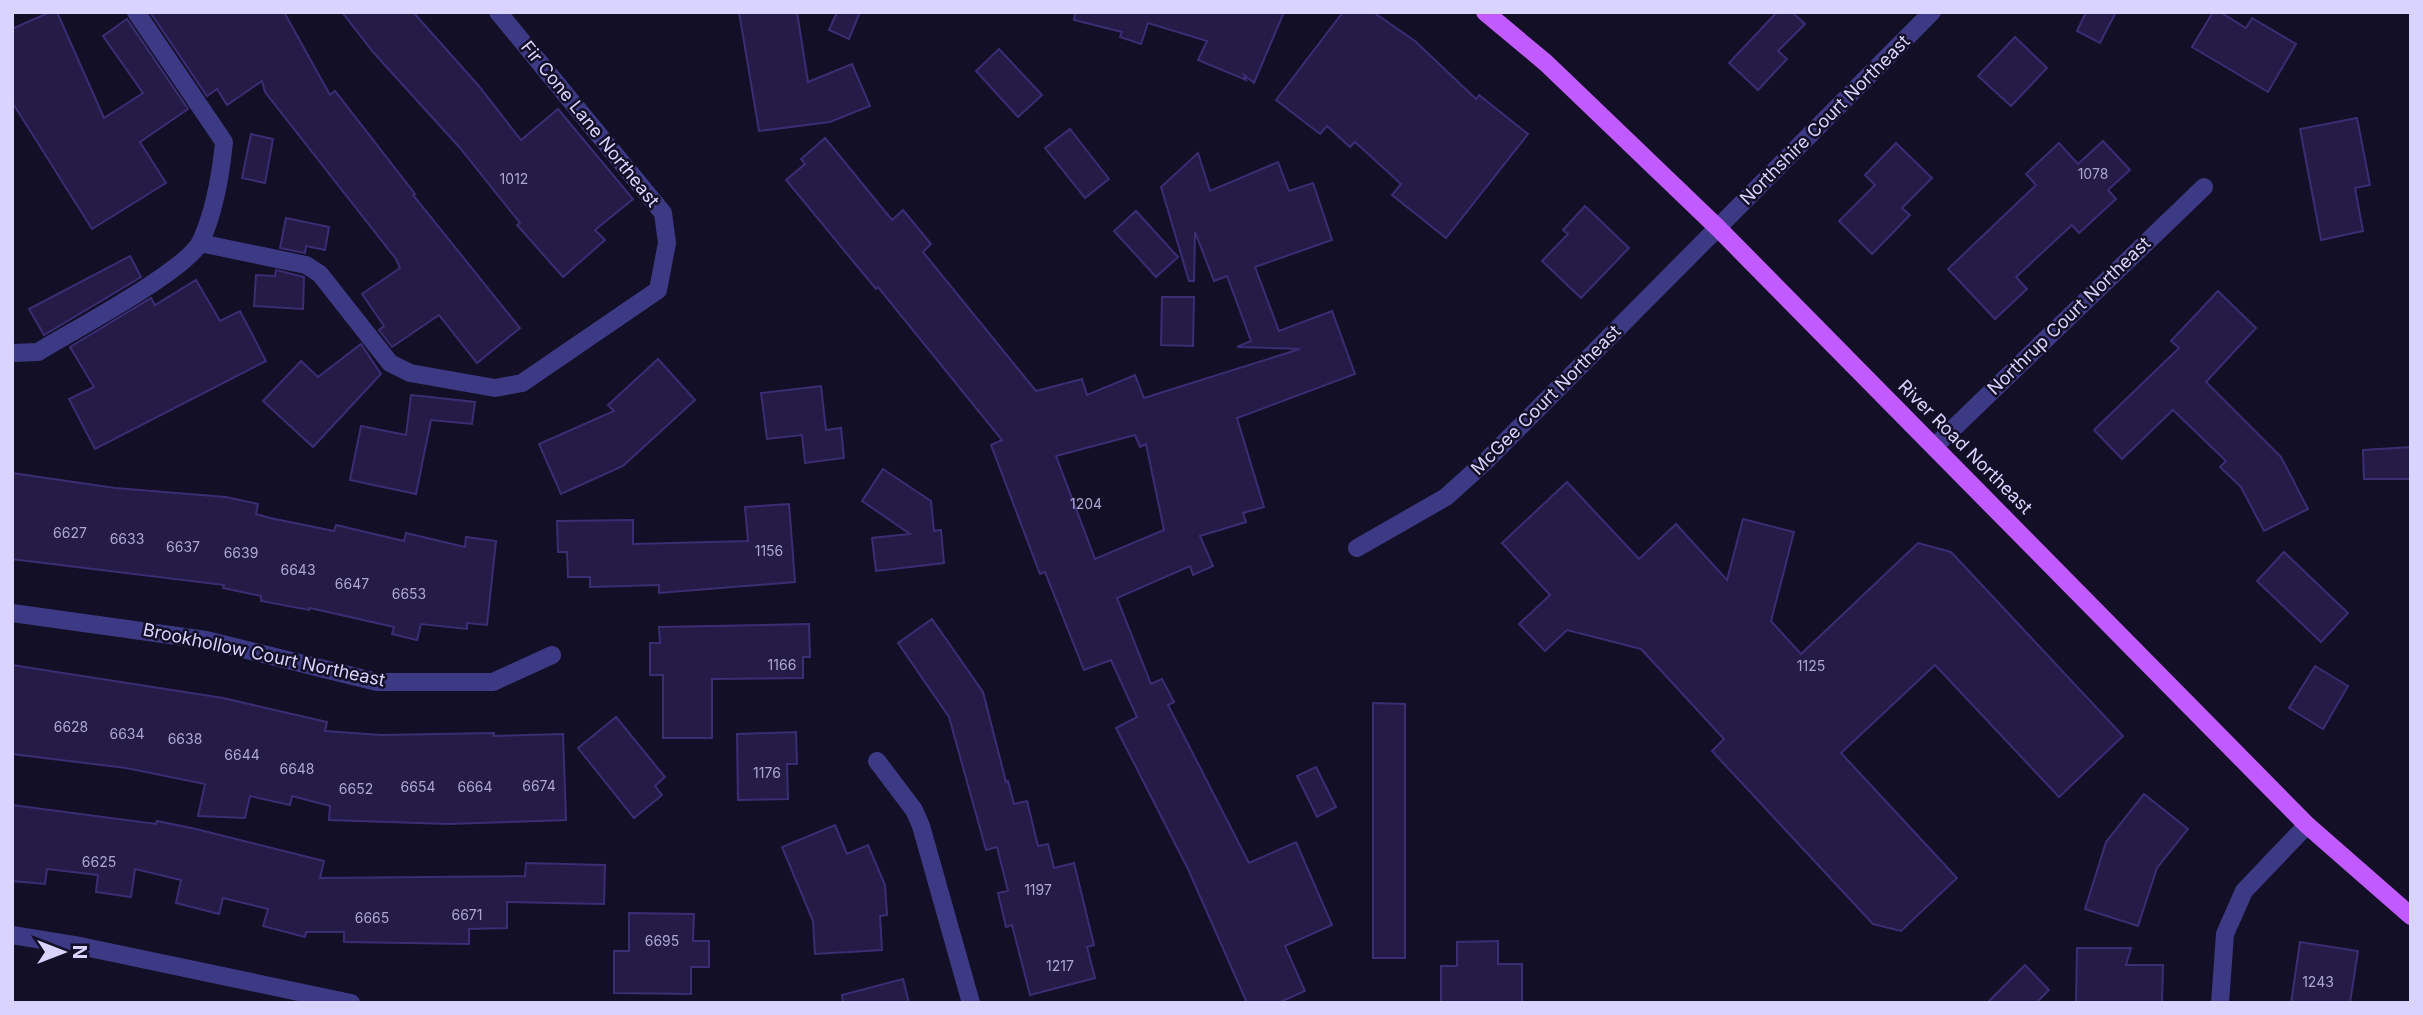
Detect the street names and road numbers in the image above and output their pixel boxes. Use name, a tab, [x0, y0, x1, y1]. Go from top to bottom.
street label: Northshire Court Northeast	[1735, 30, 1914, 209]
street label: Fir Cone Lane Northeast	[517, 36, 664, 211]
street label: Northrup Court Northeast	[1983, 232, 2154, 399]
street label: McGee Court Northeast	[1467, 320, 1625, 479]
street label: River Road Northeast	[1894, 375, 2037, 518]
street label: Brookhollow Court Northeast	[141, 619, 387, 690]

